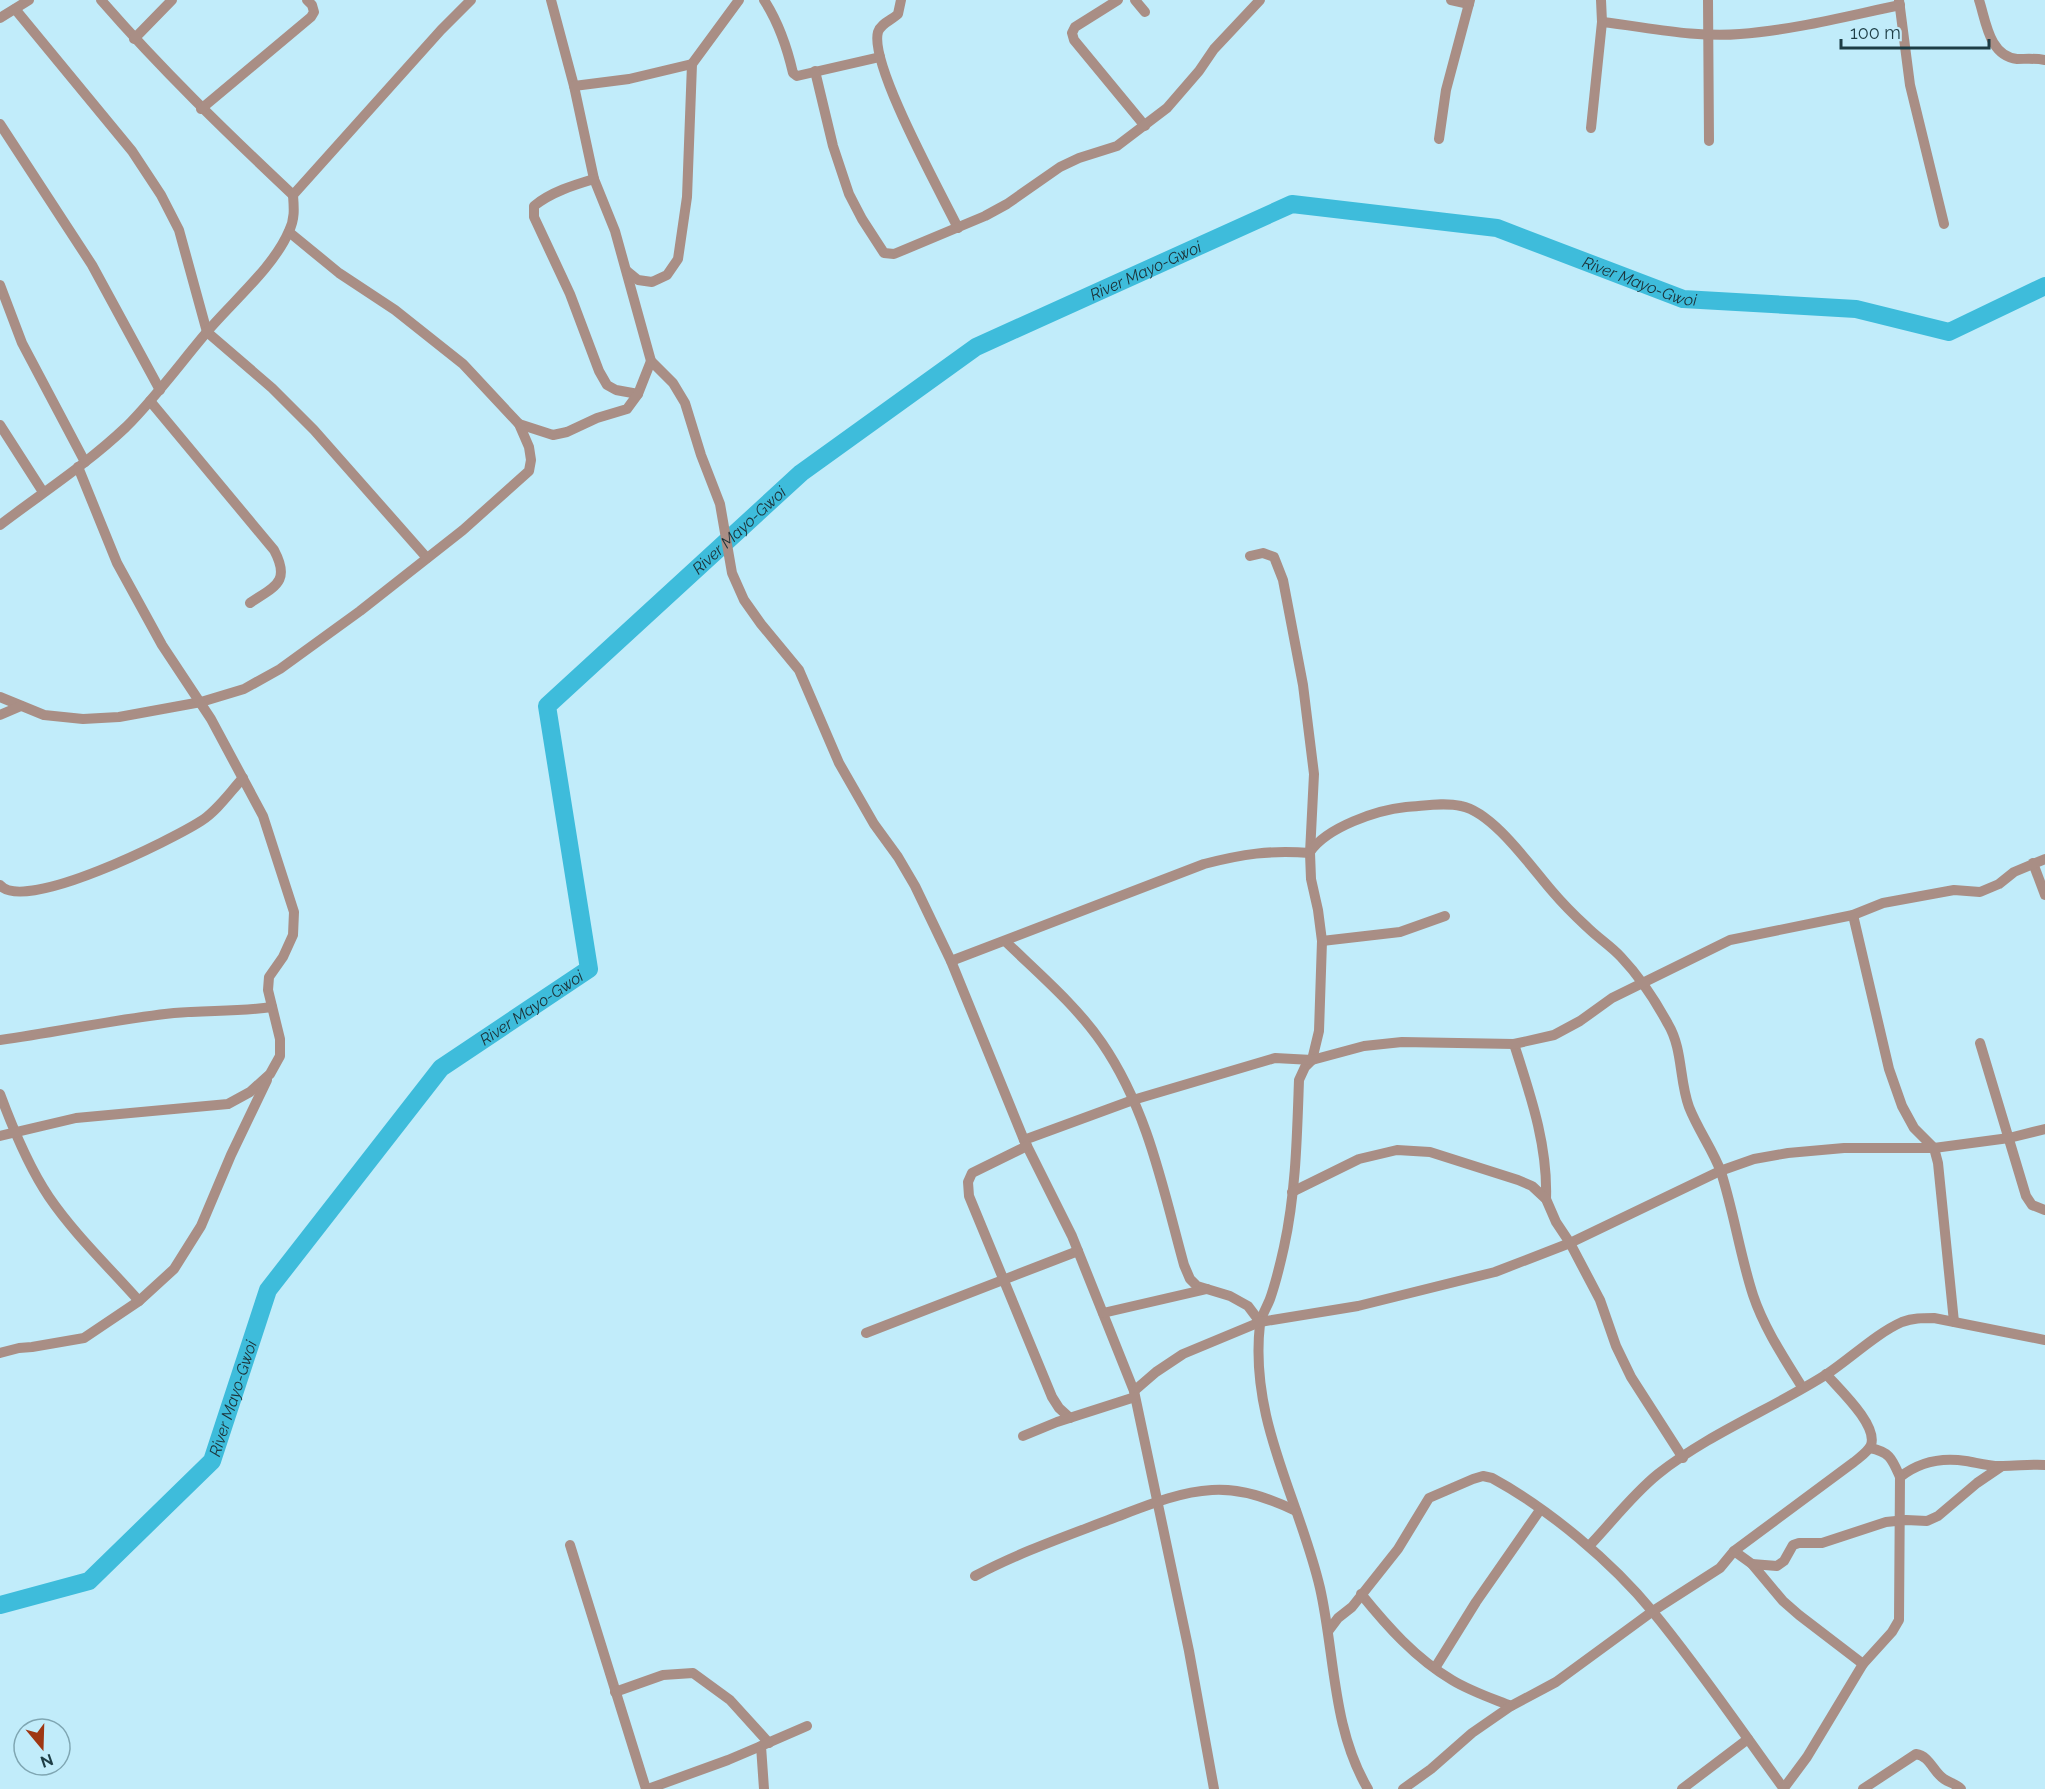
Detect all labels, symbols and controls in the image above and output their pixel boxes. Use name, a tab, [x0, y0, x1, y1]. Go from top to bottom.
scale bar	[1841, 12, 1990, 50]
text: 100 m	[1850, 22, 1901, 43]
water label: River Mayo-Gwoi	[1087, 237, 1205, 304]
water label: River Mayo-Gwoi	[1580, 252, 1698, 309]
water label: River Mayo-Gwoi	[688, 482, 790, 578]
water label: River Mayo-Gwoi	[476, 966, 587, 1049]
water label: River Mayo-Gwoi	[205, 1338, 260, 1459]
north arrow	[12, 1717, 72, 1777]
text: N	[38, 1750, 56, 1772]

